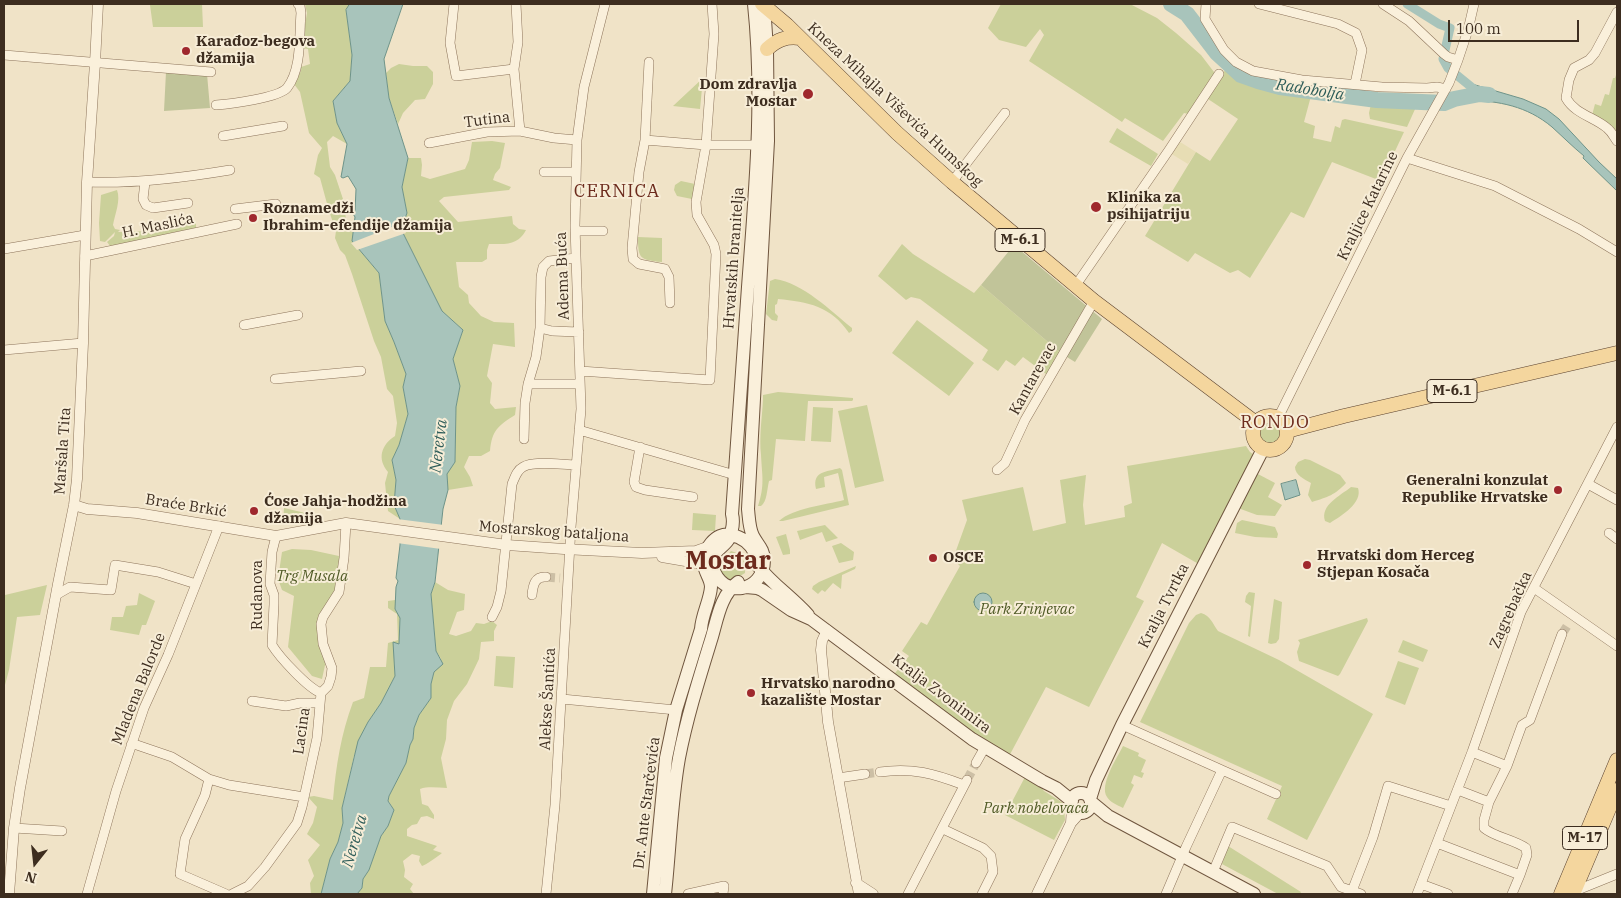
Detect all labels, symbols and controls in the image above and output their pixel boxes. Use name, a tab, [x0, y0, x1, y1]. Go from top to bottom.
scale bar	[1451, 10, 1582, 42]
street label: Kneza Mihajla Viševića Humskog	[804, 19, 986, 191]
text: 100 m	[1456, 19, 1501, 38]
place label: Karađoz-begova džamija	[196, 33, 315, 68]
marker: Karađoz-begova džamija	[180, 45, 192, 57]
water label: Radobolja	[1275, 75, 1345, 105]
place label: Dom zdravlja Mostar	[700, 76, 797, 111]
marker: Dom zdravlja Mostar	[801, 87, 815, 101]
street label: Tutina	[463, 108, 511, 132]
street label: Kraljice Katarine	[1334, 149, 1402, 263]
district label: CERNICA	[573, 181, 661, 203]
street label: Hrvatskih branitelja	[720, 186, 748, 330]
place label: Klinika za psihijatriju	[1107, 189, 1190, 224]
place label: Roznamedži Ibrahim-efendije džamija	[263, 200, 452, 235]
marker: Klinika za psihijatriju	[1089, 200, 1103, 214]
street label: H. Maslića	[120, 210, 196, 242]
marker: Roznamedži Ibrahim-efendije džamija	[247, 212, 259, 224]
road number: M-6.1	[995, 228, 1045, 252]
street label: Adema Buća	[552, 232, 574, 320]
street label: Kantarevac	[1006, 340, 1060, 418]
road number: M-6.1	[1427, 380, 1477, 402]
street label: Maršala Tita	[51, 407, 75, 495]
district label: RONDO	[1240, 412, 1310, 434]
water label: Neretva	[426, 418, 452, 474]
place label: Generalni konzulat Republike Hrvatske	[1402, 472, 1548, 507]
marker: Generalni konzulat Republike Hrvatske	[1552, 484, 1564, 496]
street label: Braće Brkić	[144, 491, 228, 521]
place label: Ćose Jahja-hodžina džamija	[264, 493, 407, 528]
marker: Ćose Jahja-hodžina džamija	[248, 505, 260, 517]
street label: Mostarskog bataljona	[478, 518, 630, 546]
district label: Mostar	[685, 547, 771, 577]
place label: Hrvatski dom Herceg Stjepan Kosača	[1317, 547, 1474, 582]
place label: OSCE	[943, 549, 984, 567]
marker: OSCE	[927, 552, 939, 564]
marker: Hrvatski dom Herceg Stjepan Kosača	[1301, 559, 1313, 571]
street label: Rudanova	[249, 560, 267, 630]
street label: Kralja Tvrtka	[1135, 561, 1193, 651]
park label: Trg Musala	[276, 568, 348, 586]
street label: Zagrebačka	[1486, 569, 1536, 651]
park label: Park Zrinjevac	[980, 601, 1074, 619]
street label: Mladena Balorde	[108, 630, 170, 748]
street label: Alekse Šantića	[536, 647, 560, 751]
street label: Kralja Zvonimira	[888, 651, 994, 737]
place label: Hrvatsko narodno kazalište Mostar	[761, 675, 895, 710]
marker: Hrvatsko narodno kazalište Mostar	[745, 687, 757, 699]
street label: Lacina	[290, 706, 314, 756]
street label: Dr. Ante Starčevića	[630, 736, 664, 870]
park label: Park nobelovaca	[983, 800, 1089, 818]
water label: Neretva	[338, 812, 372, 870]
road number: M-17	[1562, 826, 1608, 850]
north arrow	[10, 838, 60, 888]
text: N	[23, 867, 39, 888]

